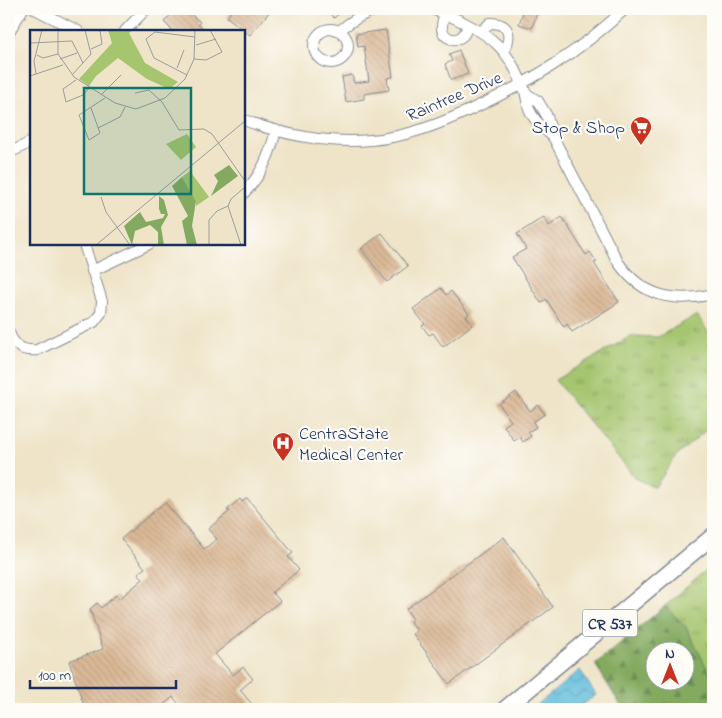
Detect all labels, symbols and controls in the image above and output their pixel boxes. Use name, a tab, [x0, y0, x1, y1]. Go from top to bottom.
inset map	[30, 30, 245, 245]
street label: Raintree Drive	[403, 66, 507, 130]
supermarket icon: Stop & Shop	[629, 115, 653, 146]
place label: Stop & Shop	[532, 116, 625, 142]
place label: CentraState Medical Center	[299, 422, 404, 469]
hospital icon: CentraState Medical Center	[271, 431, 295, 462]
road number: CR 537	[582, 610, 638, 636]
north arrow	[644, 640, 694, 690]
text: N	[665, 644, 675, 665]
scale bar	[30, 658, 176, 690]
text: 100 m	[38, 665, 71, 687]

